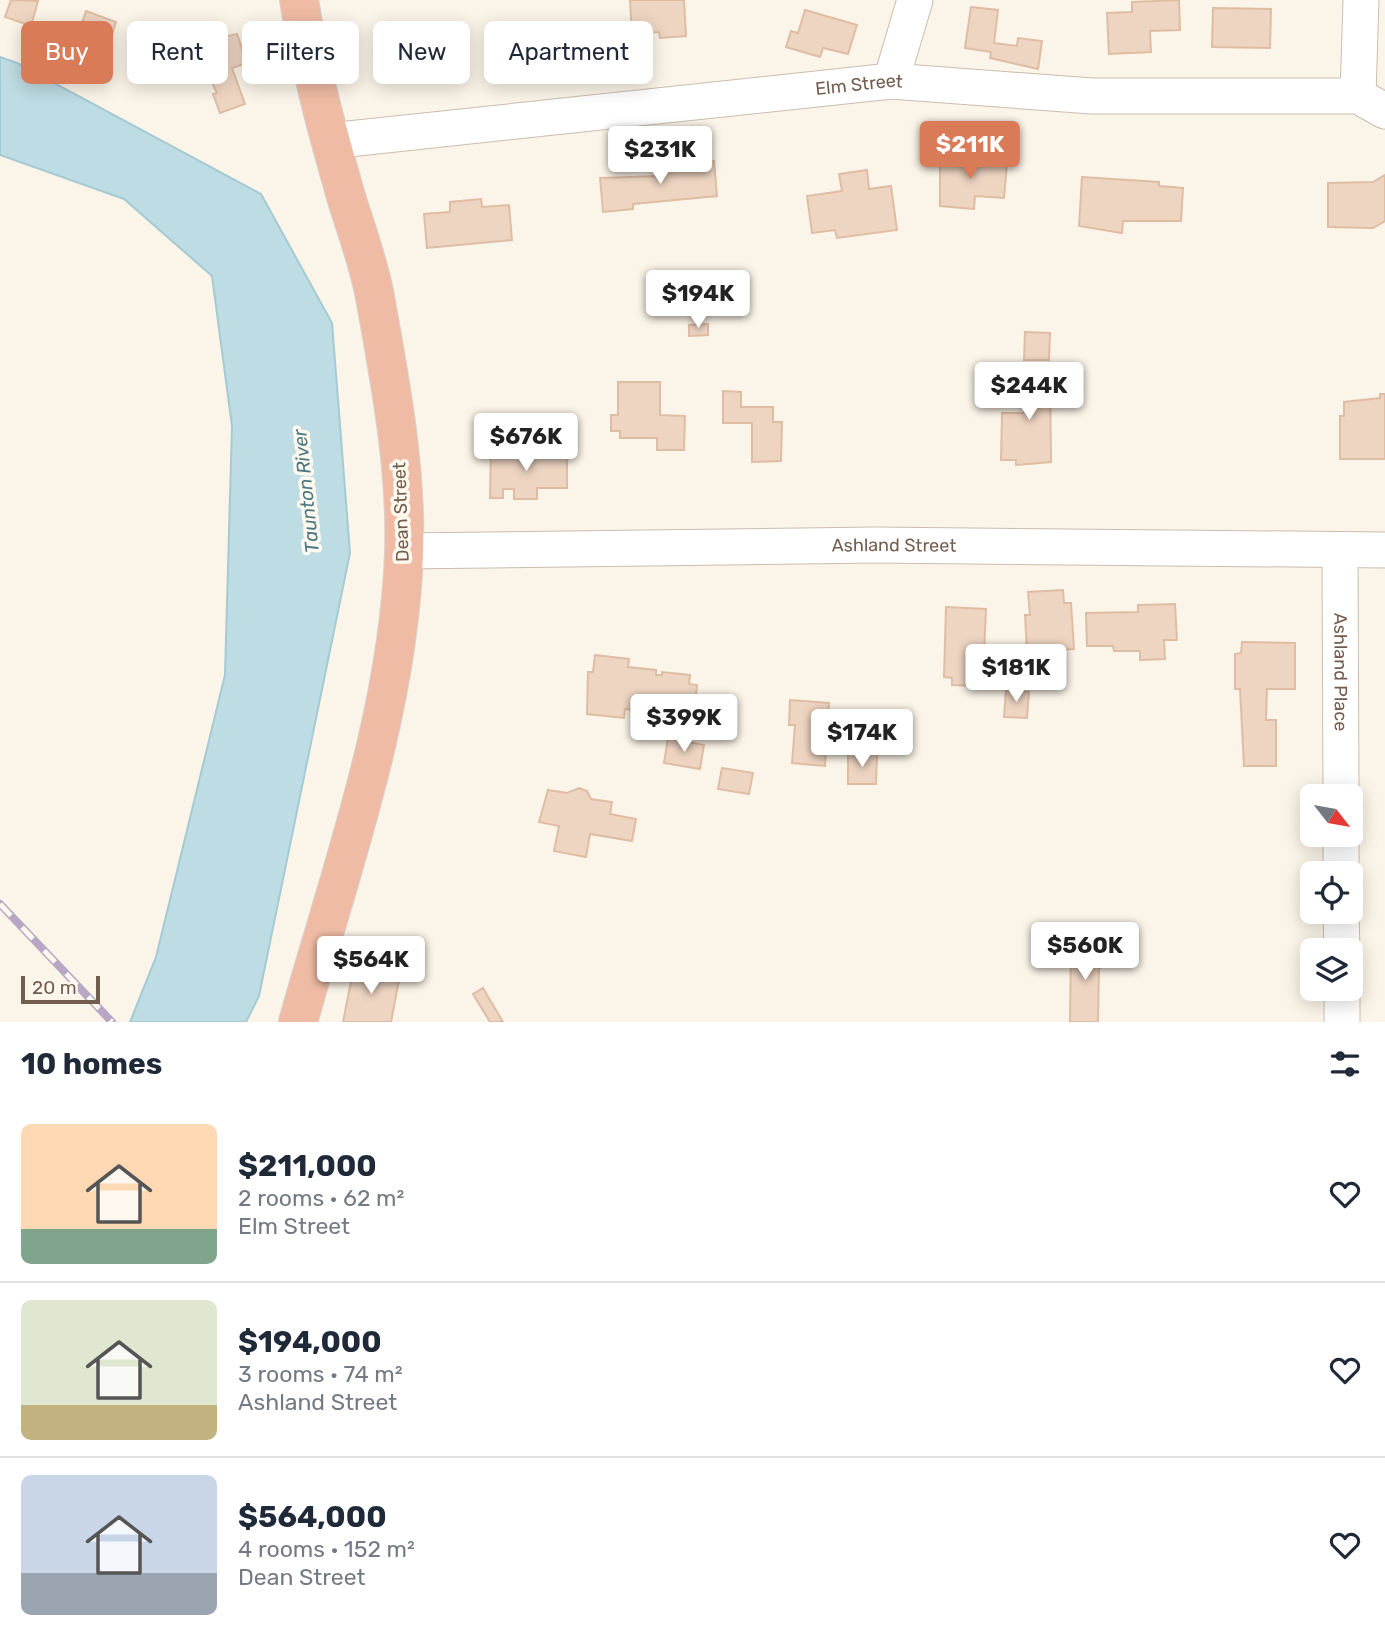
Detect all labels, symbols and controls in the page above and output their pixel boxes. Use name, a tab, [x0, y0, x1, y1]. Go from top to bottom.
chip: Buy	[21, 21, 113, 84]
chip: Rent	[127, 21, 228, 84]
chip: Filters	[242, 21, 359, 84]
chip: New	[373, 21, 470, 84]
chip: Apartment	[484, 21, 653, 84]
street label: Elm Street	[814, 70, 904, 100]
pin: $211K	[921, 122, 1019, 181]
pin: $231K	[611, 127, 709, 186]
text: $211K	[936, 130, 1004, 158]
text: $231K	[624, 135, 696, 163]
pin: $194K	[649, 270, 747, 330]
text: $194K	[662, 279, 734, 307]
pin: $244K	[980, 362, 1078, 422]
text: $244K	[991, 371, 1067, 399]
pin: $676K	[477, 414, 575, 473]
text: $676K	[490, 422, 562, 450]
water label: Taunton River	[288, 427, 324, 554]
street label: Dean Street	[388, 462, 414, 562]
street label: Ashland Street	[831, 534, 956, 557]
street label: Ashland Place	[1329, 613, 1352, 731]
pin: $181K	[967, 644, 1065, 704]
text: $181K	[981, 653, 1051, 681]
pin: $399K	[635, 694, 733, 754]
text: $399K	[646, 703, 722, 731]
pin: $174K	[813, 710, 911, 769]
text: $174K	[827, 718, 897, 746]
north arrow	[1300, 784, 1363, 847]
map controls	[1300, 784, 1363, 1001]
button: locate	[1300, 861, 1363, 924]
pin: $560K	[1036, 922, 1134, 982]
text: $560K	[1047, 931, 1123, 959]
pin: $564K	[322, 936, 420, 996]
button: layers	[1300, 938, 1363, 1001]
text: $564K	[333, 945, 409, 973]
scale bar	[21, 973, 100, 1005]
text: 20 m	[32, 976, 77, 999]
icon: filters	[1326, 1045, 1364, 1083]
text: 10 homes	[21, 1046, 162, 1082]
text: $211,000	[238, 1148, 377, 1184]
icon: home	[77, 1152, 161, 1236]
icon: heart	[1326, 1175, 1364, 1213]
text: 2 rooms · 62 m²	[238, 1184, 404, 1212]
text: Elm Street	[238, 1212, 350, 1240]
text: $194,000	[238, 1324, 382, 1360]
icon: home	[77, 1328, 161, 1412]
icon: heart	[1326, 1351, 1364, 1389]
text: 3 rooms · 74 m²	[238, 1360, 403, 1388]
text: Ashland Street	[238, 1388, 397, 1416]
text: $564,000	[238, 1499, 387, 1535]
icon: home	[77, 1503, 161, 1587]
icon: heart	[1326, 1526, 1364, 1564]
text: 4 rooms · 152 m²	[238, 1535, 415, 1563]
text: Dean Street	[238, 1563, 366, 1591]

